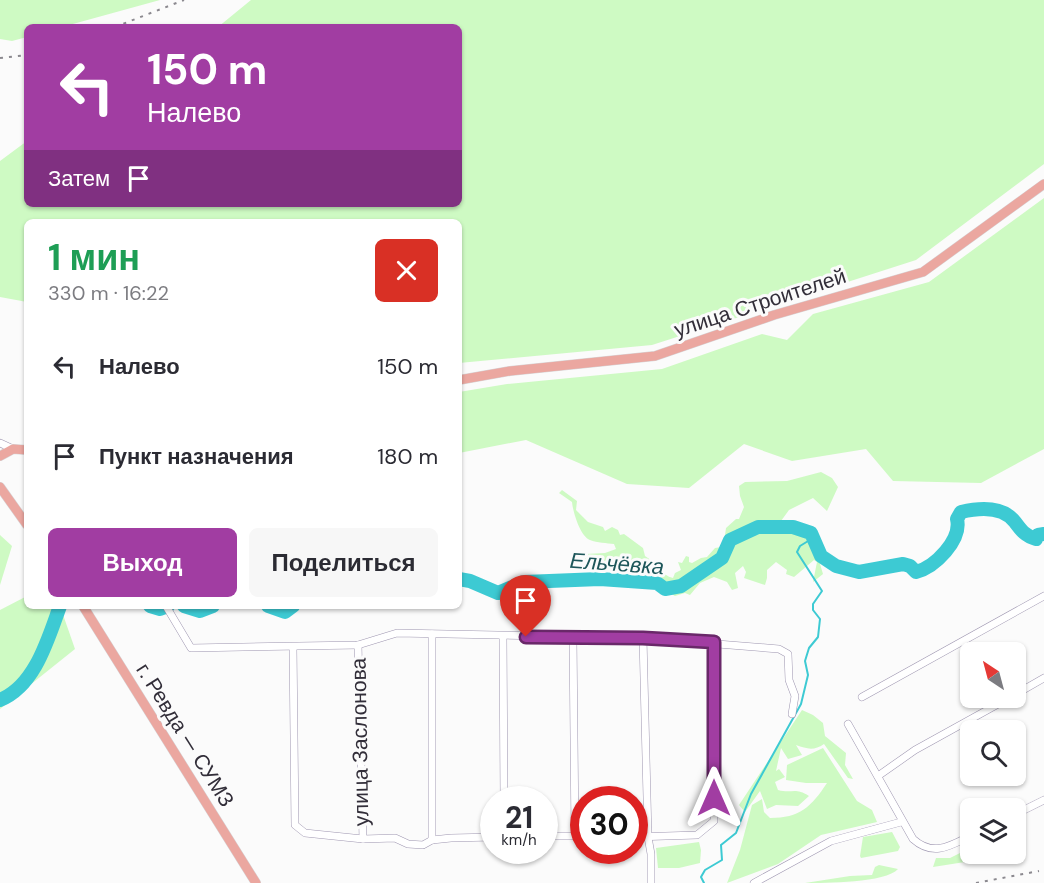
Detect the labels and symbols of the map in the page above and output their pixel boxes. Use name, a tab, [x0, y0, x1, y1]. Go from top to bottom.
street label: улица Строителей	[670, 262, 850, 344]
water label: Ельчёвка	[569, 546, 665, 581]
pin	[500, 575, 551, 637]
north arrow	[960, 642, 1026, 708]
street label: улица Заслонова	[345, 657, 375, 826]
street label: г. Ревда — СУМЗ	[130, 658, 240, 812]
position arrow	[682, 766, 746, 830]
speed limit sign: 30	[570, 786, 648, 864]

